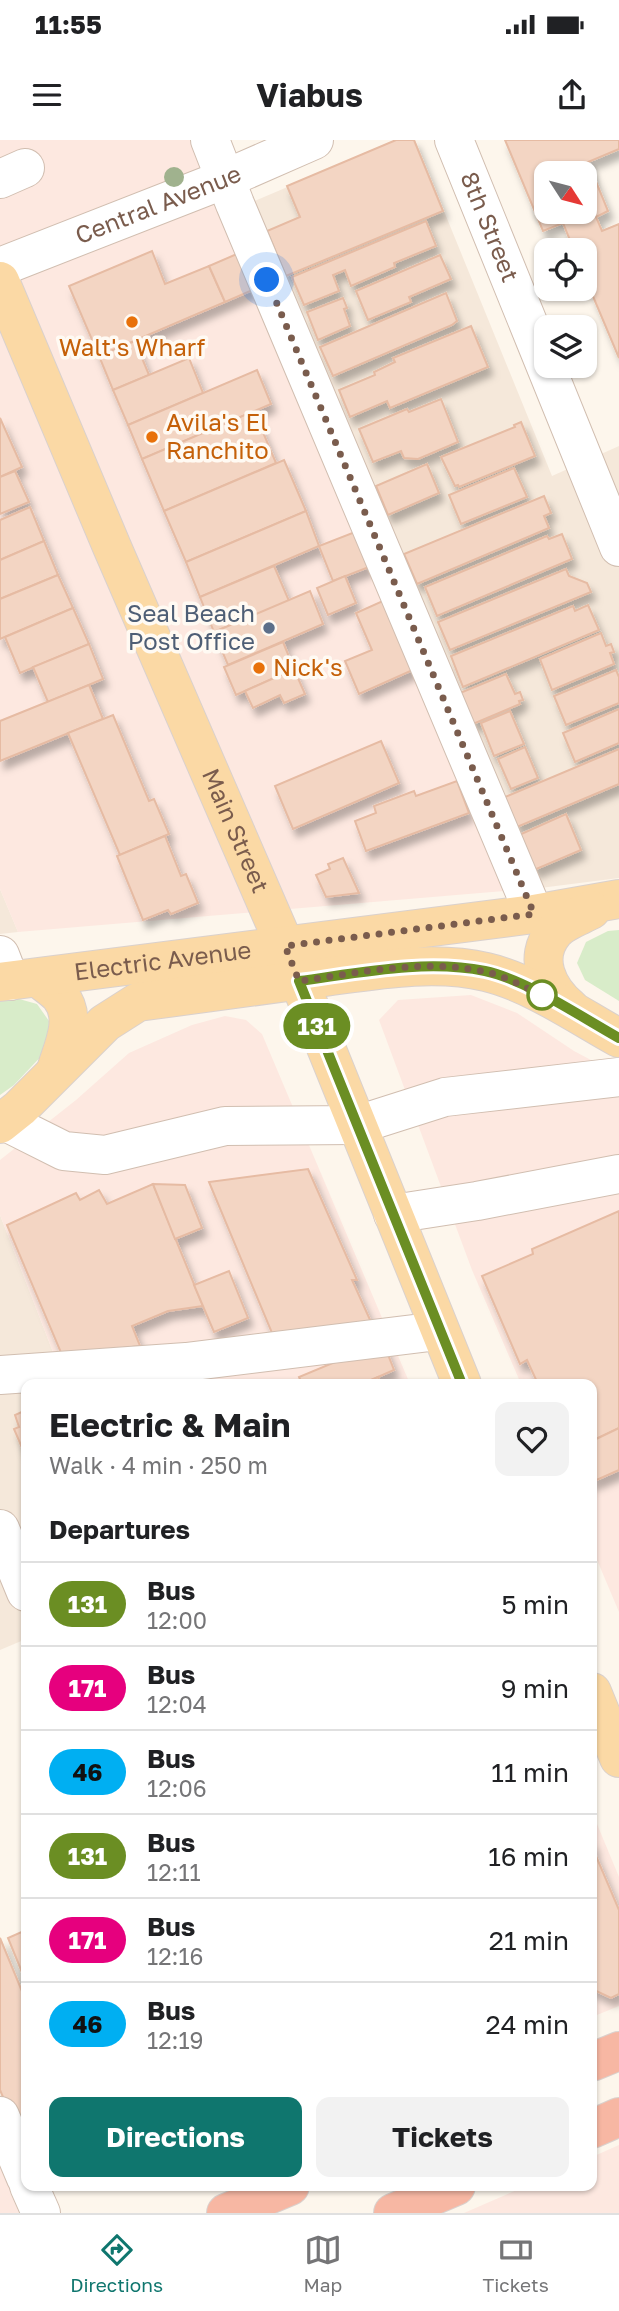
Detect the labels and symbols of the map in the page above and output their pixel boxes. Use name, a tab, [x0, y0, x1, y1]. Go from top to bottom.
street label: Central Avenue	[71, 158, 245, 249]
north arrow	[534, 161, 597, 224]
street label: 8th Street	[455, 167, 526, 286]
your location	[249, 262, 284, 297]
marker: Walt's Wharf	[124, 314, 140, 330]
place label: Walt's Wharf	[59, 332, 206, 361]
place label: Avila's El Ranchito	[166, 407, 269, 464]
marker: Avila's El Ranchito	[144, 429, 160, 445]
place label: Seal Beach Post Office	[127, 598, 255, 655]
marker: Seal Beach Post Office	[261, 620, 277, 636]
place label: Nick's	[273, 652, 343, 681]
marker: Nick's	[251, 660, 267, 676]
street label: Main Street	[197, 764, 276, 897]
street label: Electric Avenue	[72, 934, 253, 985]
unlabelled marker	[527, 980, 557, 1010]
line badge: 131	[277, 1003, 357, 1049]

